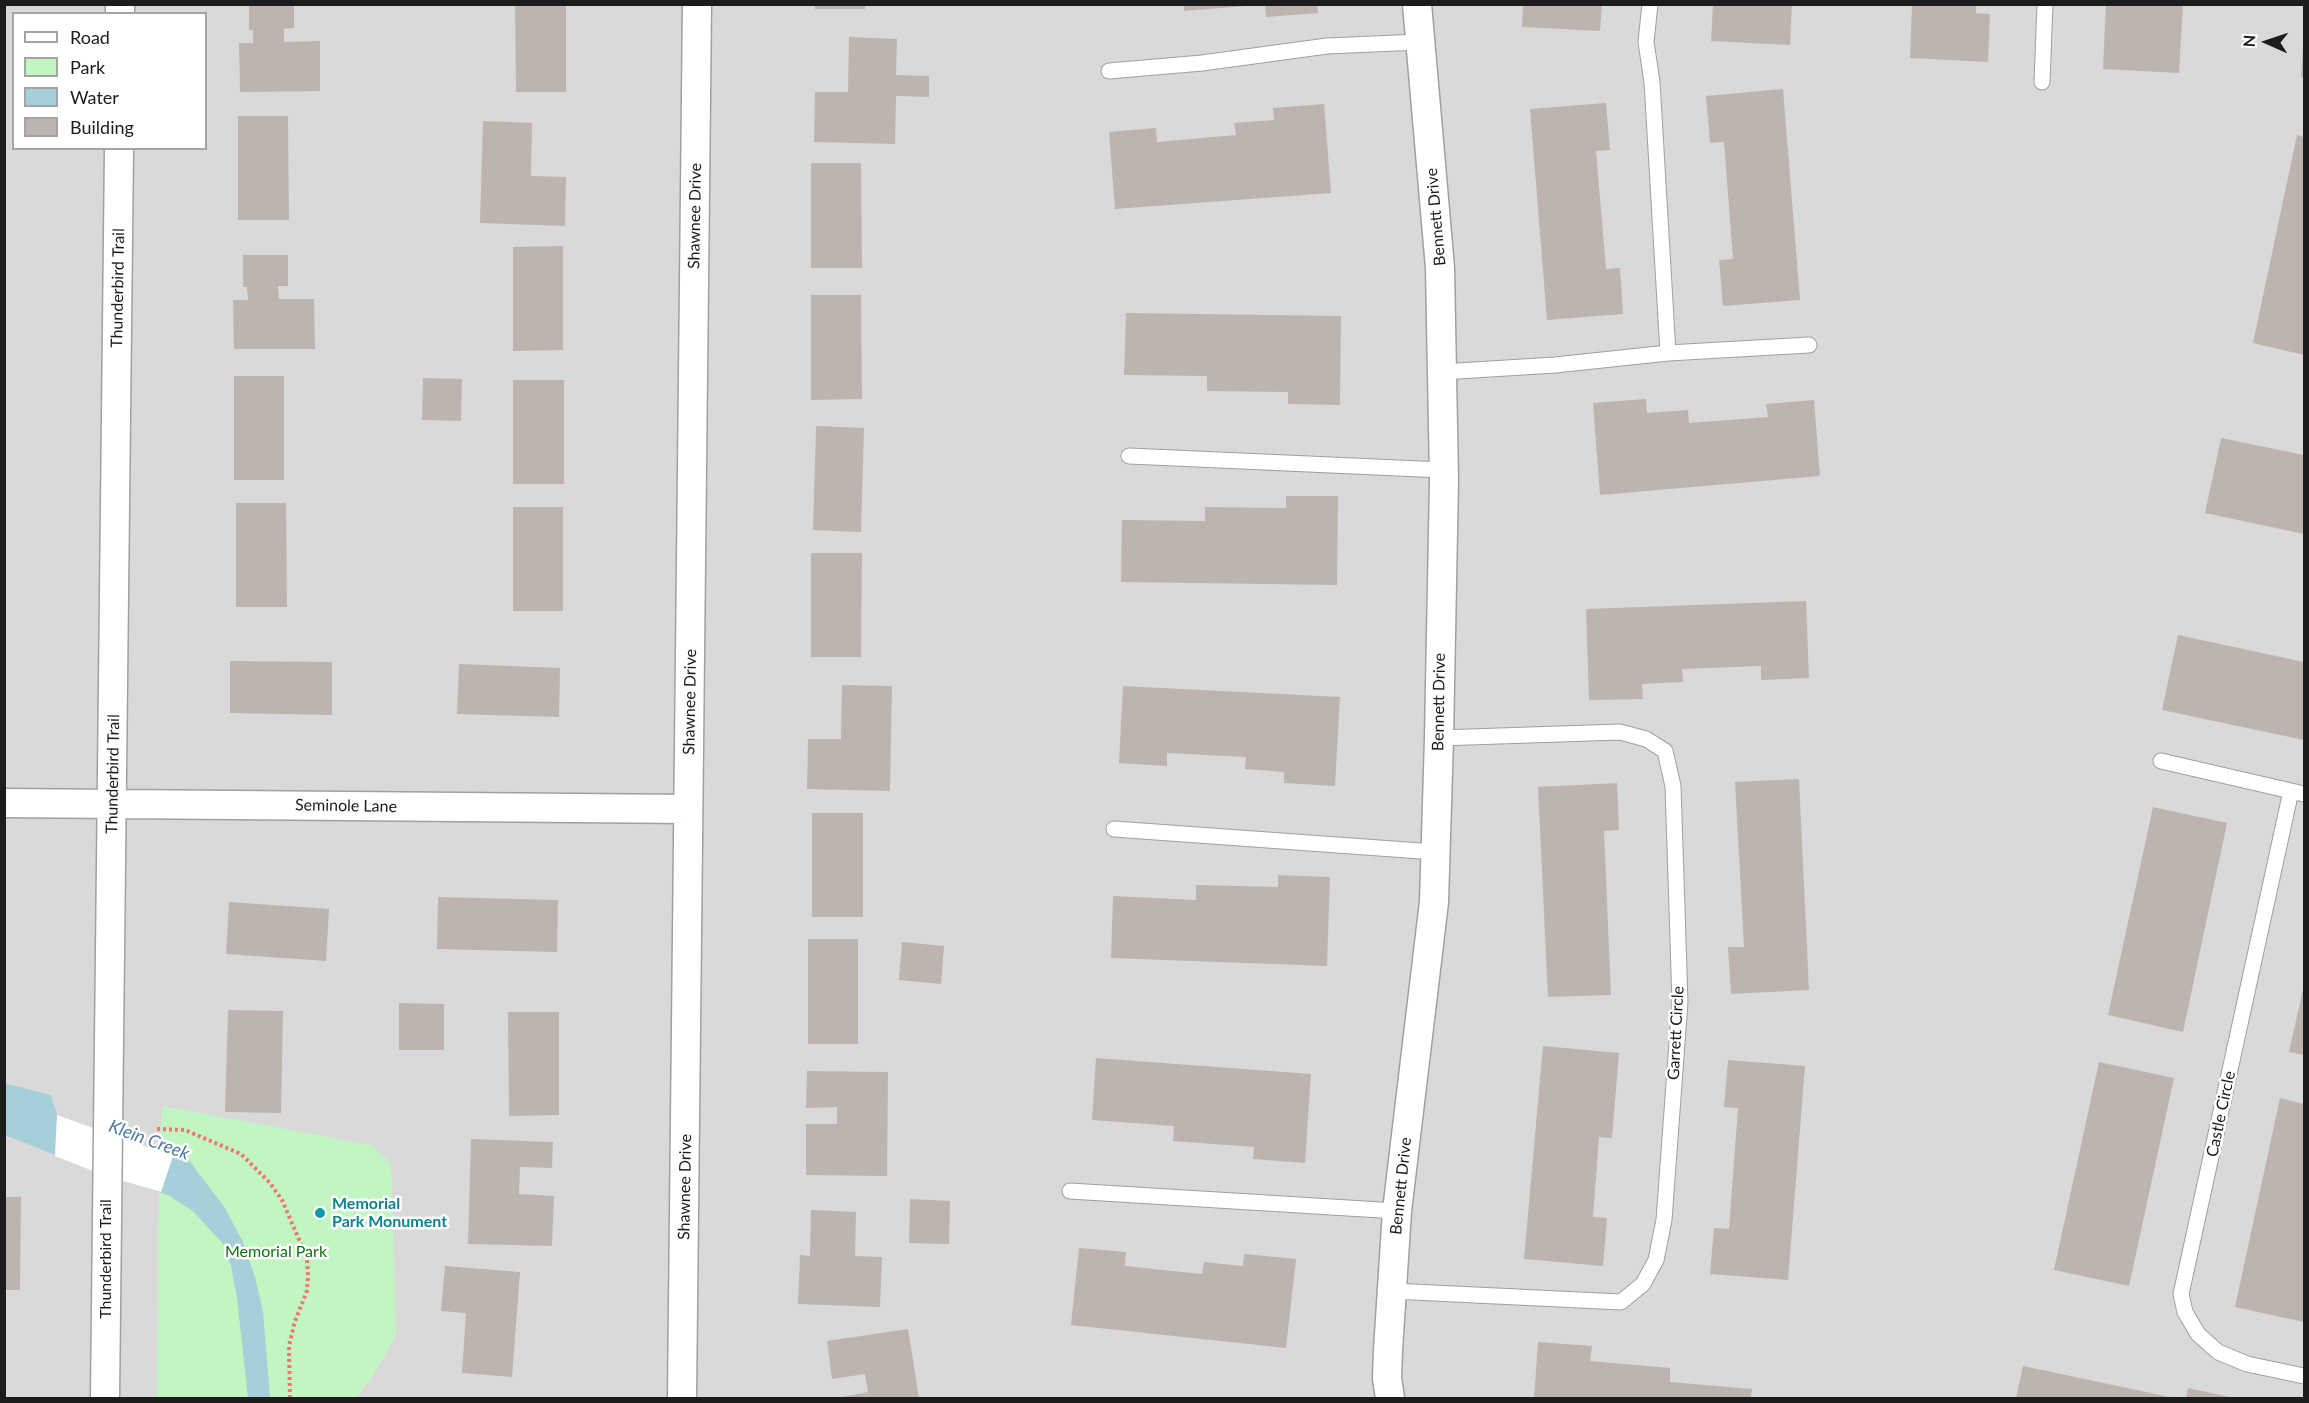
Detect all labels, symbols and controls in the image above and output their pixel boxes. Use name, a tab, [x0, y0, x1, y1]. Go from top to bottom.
legend	[12, 12, 207, 150]
north arrow	[2237, 12, 2297, 72]
text: Road	[70, 26, 110, 48]
text: N	[2239, 34, 2258, 48]
text: Park	[70, 56, 105, 78]
text: Water	[70, 86, 119, 108]
text: Building	[70, 116, 134, 138]
street label: Shawnee Drive	[684, 163, 706, 269]
street label: Bennett Drive	[1422, 167, 1450, 267]
street label: Thunderbird Trail	[107, 228, 129, 348]
street label: Shawnee Drive	[679, 649, 701, 755]
street label: Bennett Drive	[1429, 653, 1449, 751]
street label: Thunderbird Trail	[102, 714, 124, 834]
street label: Seminole Lane	[295, 796, 397, 816]
street label: Garrett Circle	[1664, 985, 1688, 1081]
street label: Castle Circle	[2203, 1069, 2239, 1159]
water label: Klein Creek	[106, 1115, 192, 1165]
street label: Shawnee Drive	[674, 1134, 696, 1240]
street label: Bennett Drive	[1386, 1136, 1416, 1236]
place label: Memorial Park Monument	[332, 1194, 447, 1232]
street label: Thunderbird Trail	[96, 1199, 116, 1319]
marker: Memorial Park Monument	[313, 1206, 327, 1220]
park label: Memorial Park	[225, 1242, 327, 1262]

